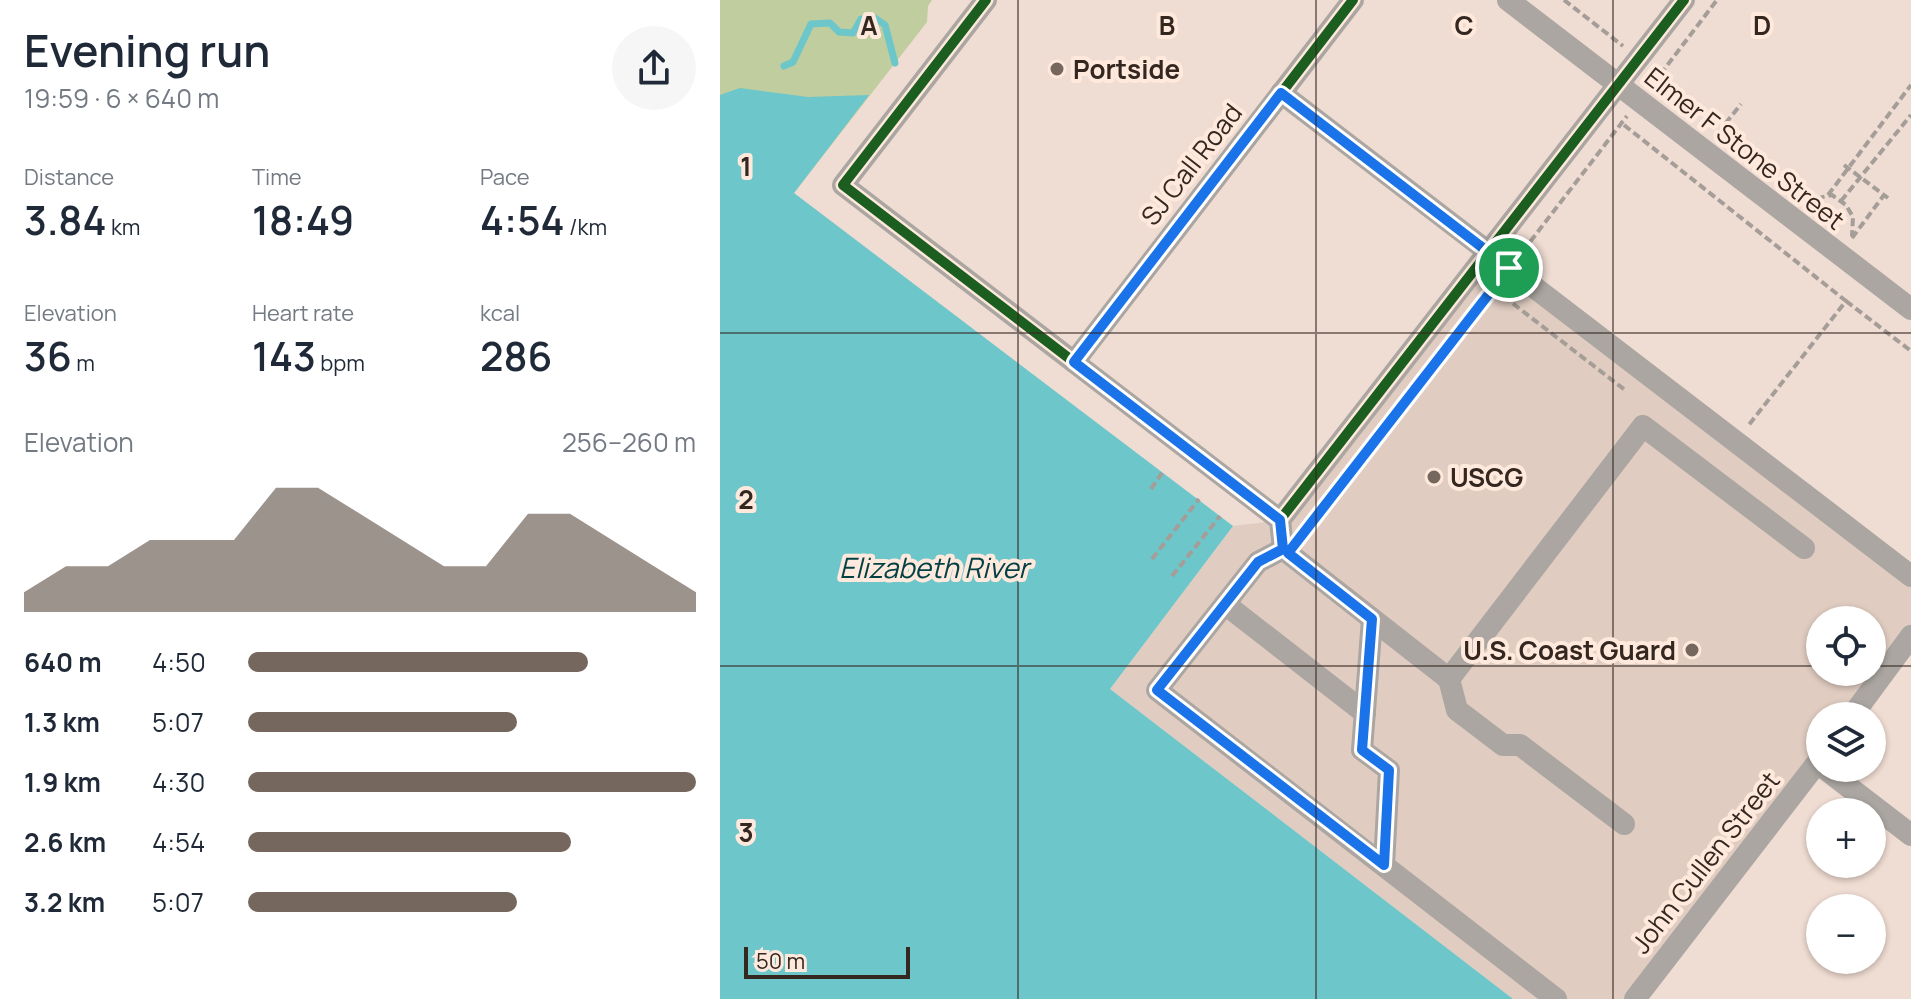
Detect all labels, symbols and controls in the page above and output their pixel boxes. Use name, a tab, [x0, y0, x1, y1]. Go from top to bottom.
text: A	[860, 7, 878, 43]
text: B	[1159, 7, 1175, 43]
text: C	[1454, 7, 1474, 43]
text: D	[1753, 7, 1771, 43]
text: Evening run	[24, 20, 270, 80]
button: share	[612, 26, 696, 110]
place label: Portside	[1073, 51, 1180, 87]
street label: Elmer F Stone Street	[1638, 59, 1852, 237]
marker: Portside	[1048, 60, 1066, 78]
text: 19:59 · 6 × 640 m	[24, 80, 219, 116]
street label: SJ Call Road	[1132, 96, 1250, 232]
text: 1	[740, 148, 752, 184]
text: Distance	[24, 162, 114, 192]
text: Time	[252, 162, 302, 192]
text: Pace	[480, 162, 530, 192]
text: 3.84	[24, 192, 107, 247]
text: 18:49	[252, 192, 354, 247]
text: 4:54	[480, 192, 565, 247]
text: km	[107, 212, 140, 242]
text: /km	[565, 212, 607, 242]
pin	[1475, 234, 1543, 302]
icon: arrive	[1487, 246, 1531, 290]
text: Elevation	[24, 298, 117, 328]
text: Heart rate	[252, 298, 354, 328]
text: kcal	[480, 298, 520, 328]
text: 36	[24, 328, 72, 383]
text: 143	[252, 328, 316, 383]
text: 286	[480, 328, 552, 383]
text: m	[72, 348, 95, 378]
text: bpm	[316, 348, 365, 378]
text: Elevation	[24, 424, 134, 460]
text: 256–260 m	[562, 424, 696, 460]
place label: USCG	[1450, 459, 1523, 495]
marker: USCG	[1425, 468, 1443, 486]
text: 2	[738, 481, 754, 517]
water label: Elizabeth River	[839, 548, 1033, 586]
map controls	[1806, 606, 1886, 974]
button: locate	[1806, 606, 1886, 686]
place label: U.S. Coast Guard	[1463, 632, 1676, 668]
marker: U.S. Coast Guard	[1683, 641, 1701, 659]
text: 640 m	[24, 644, 102, 680]
text: 4:50	[152, 644, 206, 680]
button: layers	[1806, 702, 1886, 782]
text: 1.3 km	[24, 704, 100, 740]
text: 5:07	[152, 704, 204, 740]
text: 1.9 km	[24, 764, 101, 800]
text: 4:30	[152, 764, 205, 800]
street label: John Cullen Street	[1623, 764, 1787, 960]
button: +	[1806, 798, 1886, 878]
text: 3	[738, 814, 754, 850]
text: 2.6 km	[24, 824, 106, 860]
text: 4:54	[152, 824, 205, 860]
text: 3.2 km	[24, 884, 105, 920]
text: 5:07	[152, 884, 204, 920]
button: −	[1806, 894, 1886, 974]
scale bar	[744, 943, 910, 979]
text: 50 m	[756, 946, 805, 976]

